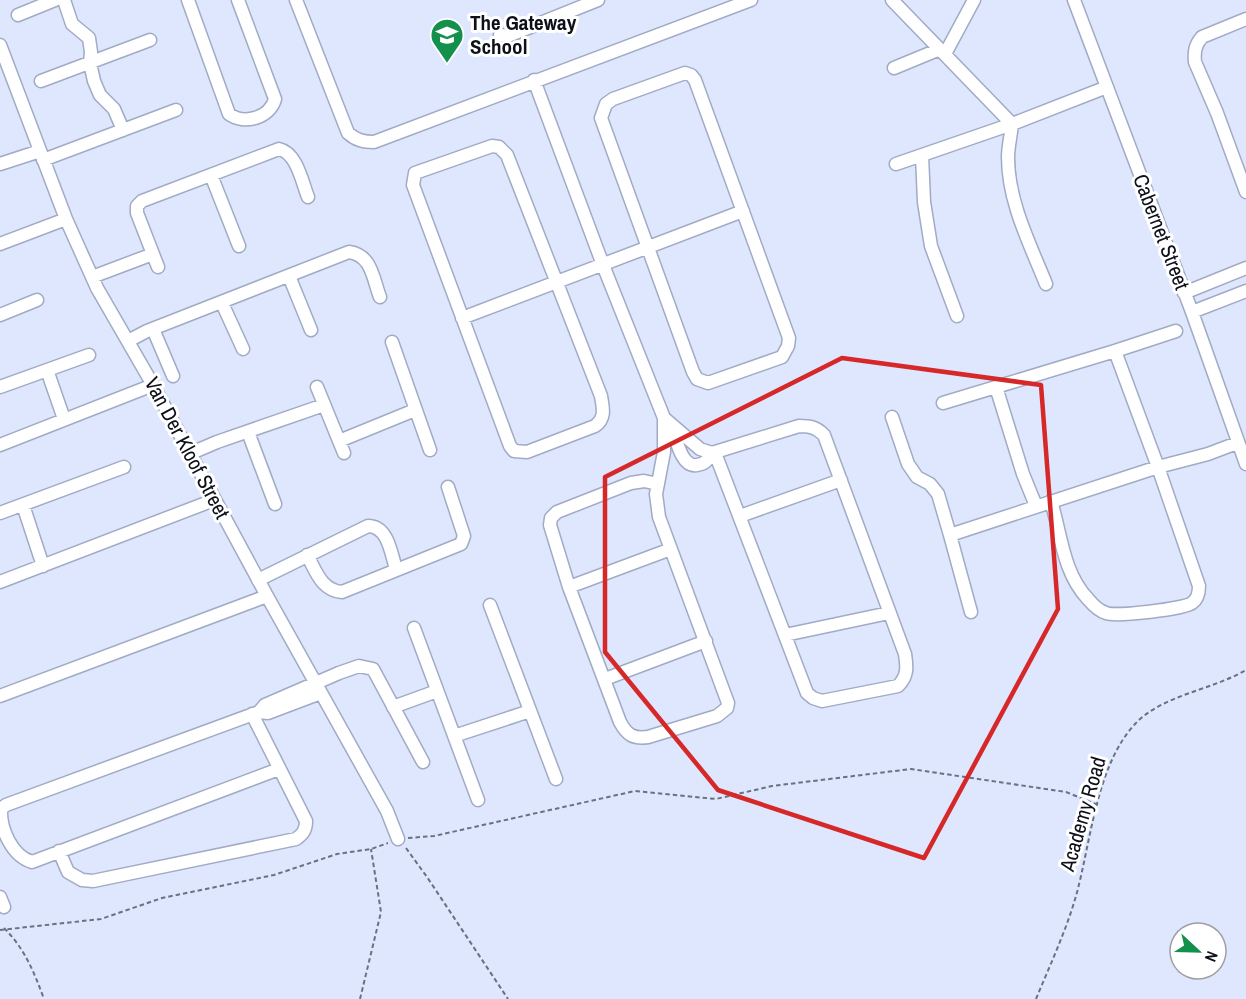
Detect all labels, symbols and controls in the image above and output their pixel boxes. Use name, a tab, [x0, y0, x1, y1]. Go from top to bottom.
place label: The Gateway School	[470, 8, 577, 61]
school or university icon: The Gateway School	[429, 17, 465, 64]
street label: Cabernet Street	[1126, 170, 1197, 294]
street label: Van Der Kloof Street	[138, 372, 237, 524]
street label: Academy Road	[1052, 753, 1113, 875]
north arrow	[1168, 921, 1228, 981]
text: N	[1200, 948, 1224, 965]

